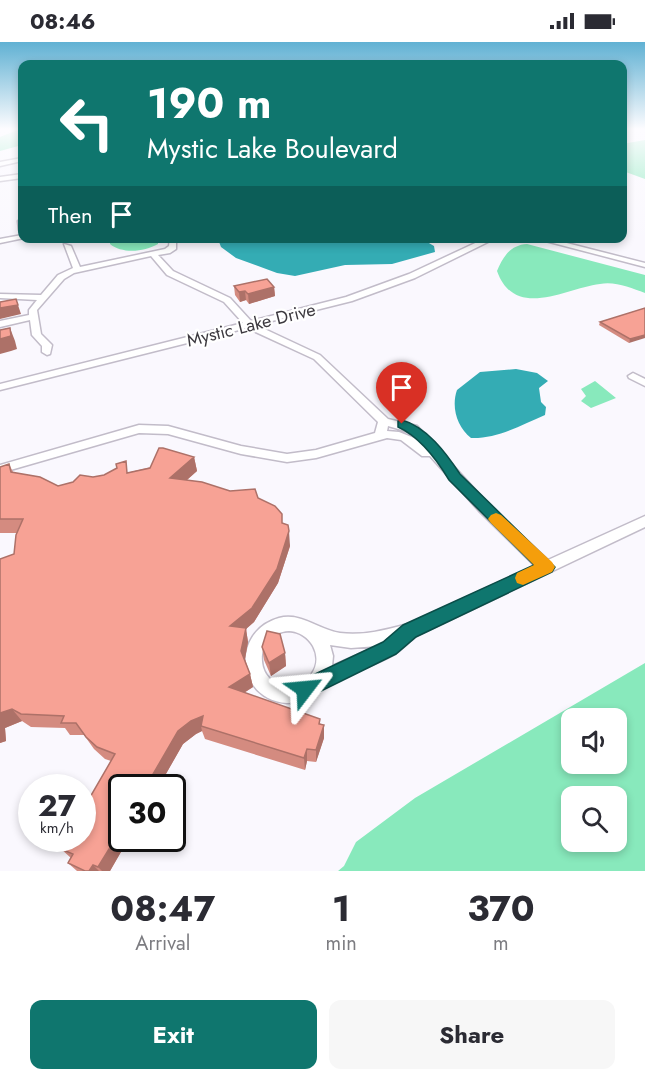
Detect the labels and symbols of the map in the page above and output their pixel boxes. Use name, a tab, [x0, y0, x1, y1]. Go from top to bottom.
street label: Mystic Lake Drive	[184, 296, 318, 354]
pin	[376, 362, 427, 424]
position arrow	[273, 657, 337, 721]
speed limit sign: 30	[108, 774, 186, 852]

